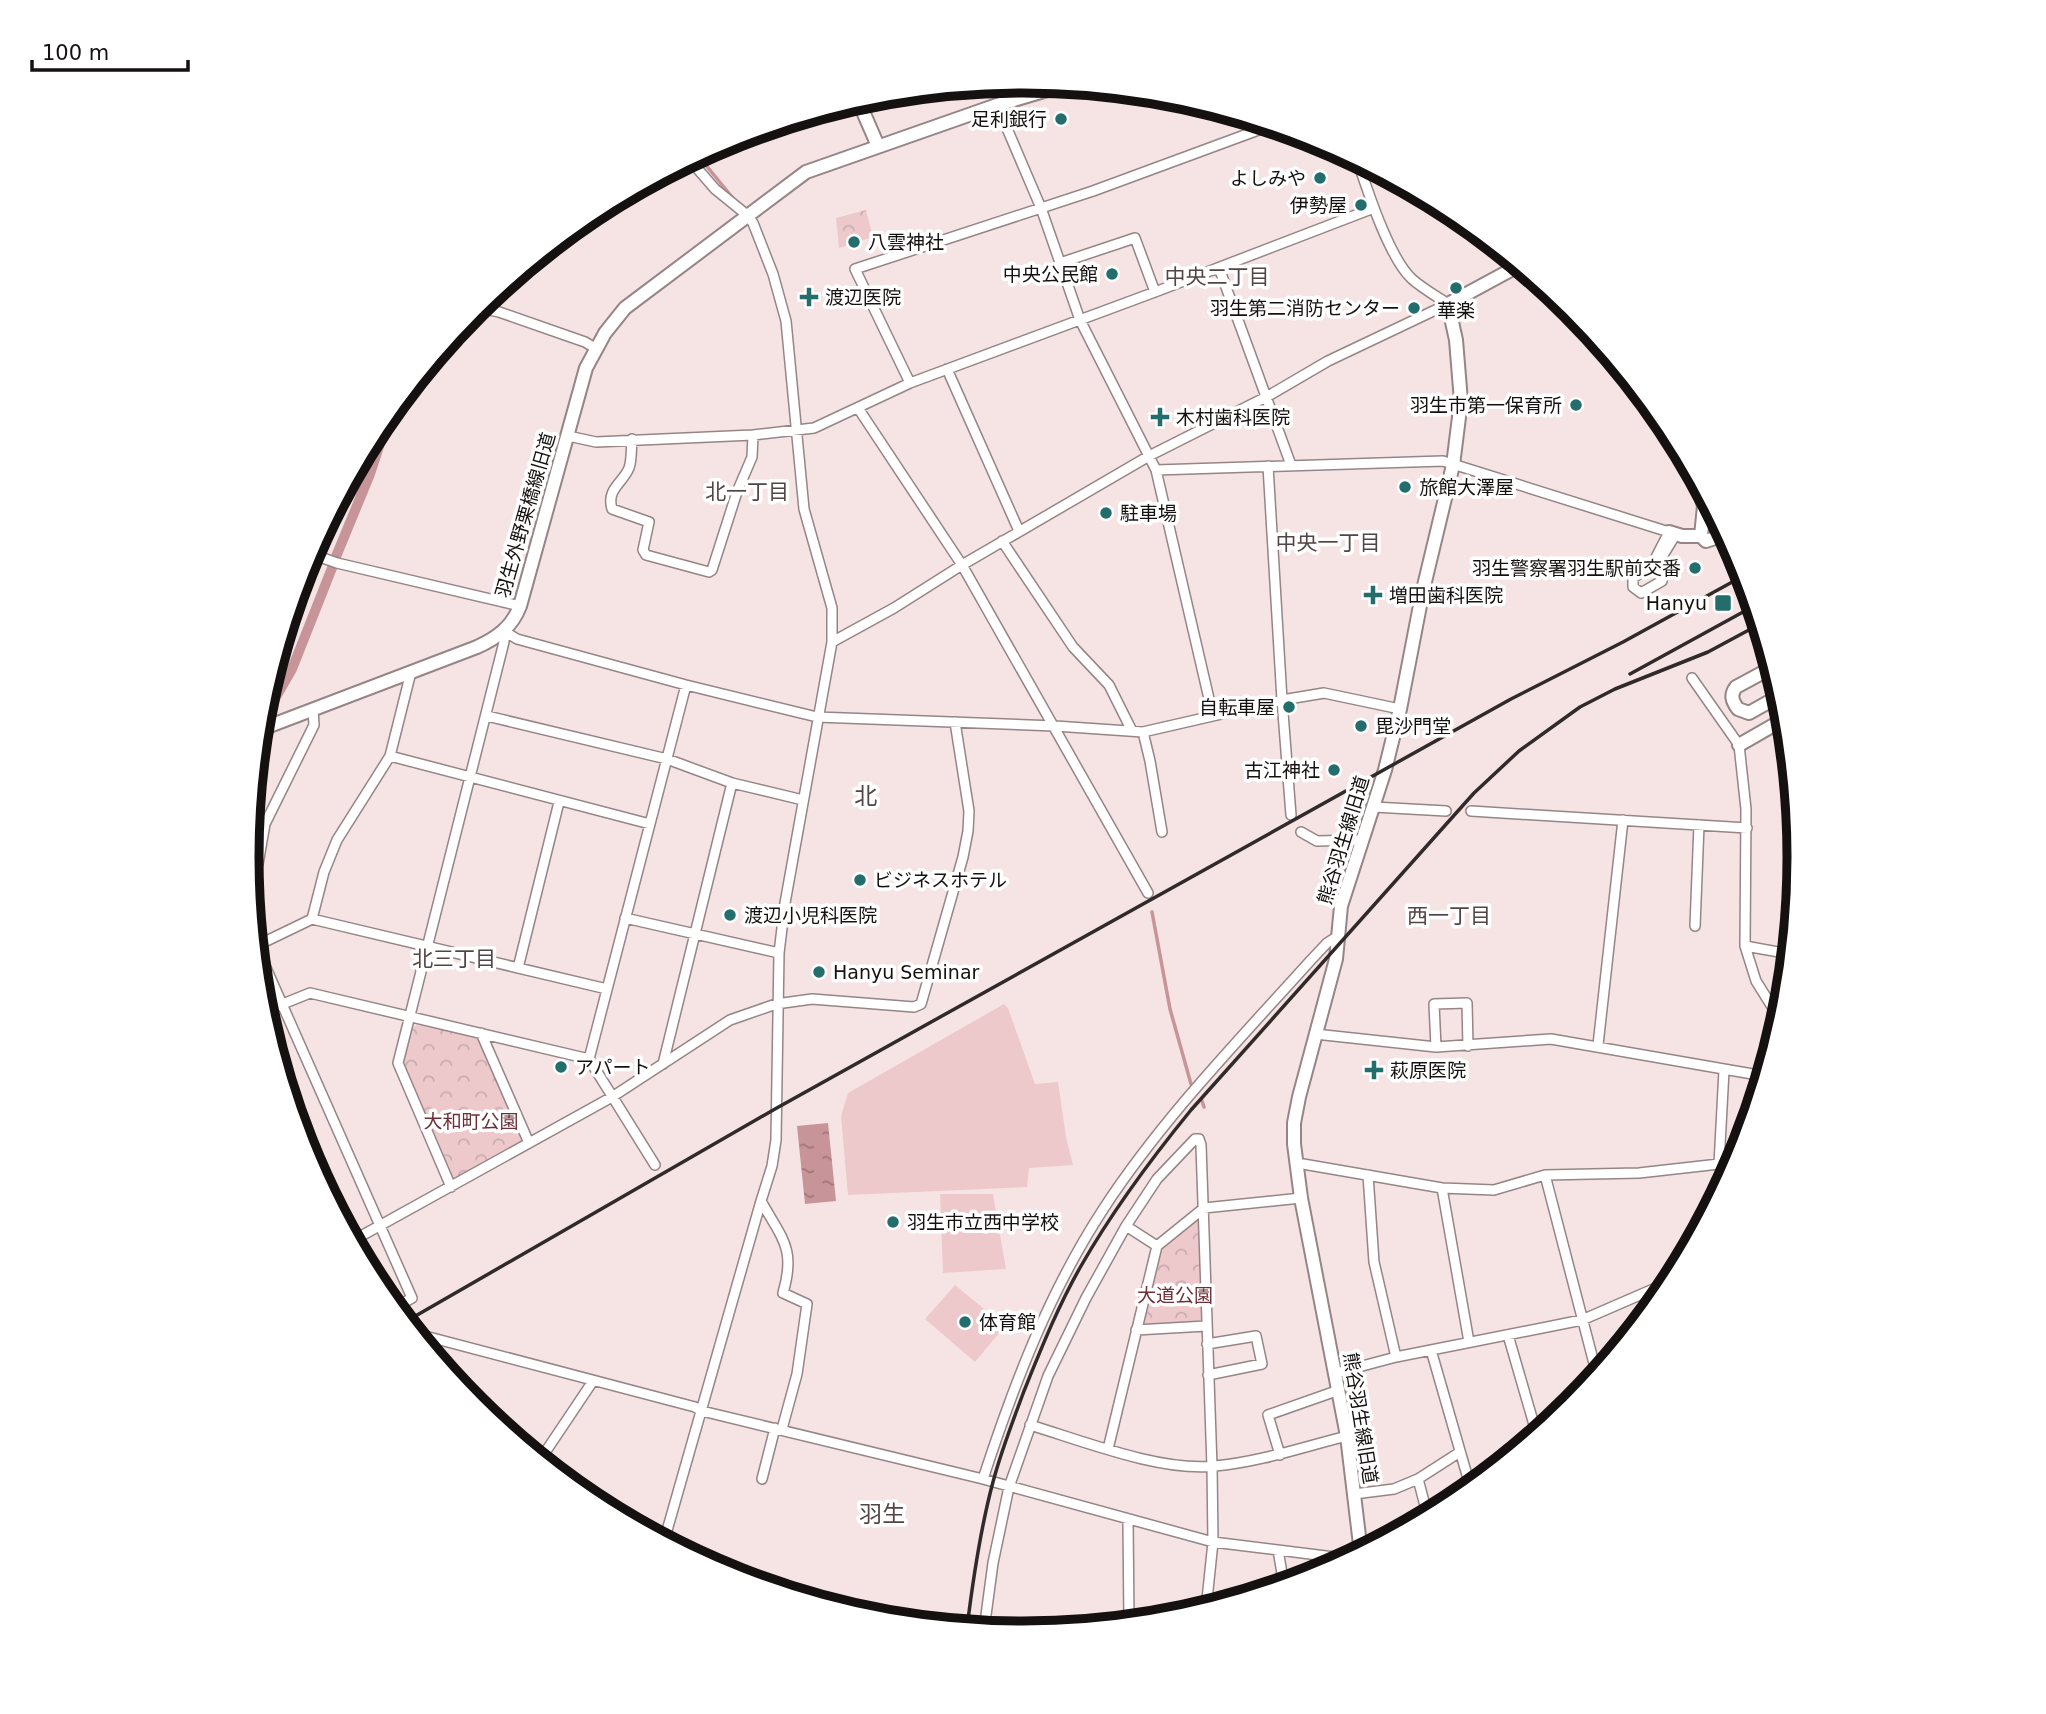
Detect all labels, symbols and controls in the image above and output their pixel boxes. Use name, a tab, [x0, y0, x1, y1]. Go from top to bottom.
scale bar	[32, 28, 187, 72]
text: 100 m	[42, 41, 109, 65]
place label: 足利銀行	[971, 108, 1047, 130]
marker: 足利銀行	[1053, 111, 1069, 127]
place label: よしみや	[1230, 167, 1306, 189]
marker: よしみや	[1312, 170, 1328, 186]
place label: 伊勢屋	[1290, 194, 1347, 216]
marker: 伊勢屋	[1353, 197, 1369, 213]
place label: 八雲神社	[868, 231, 944, 253]
marker: 八雲神社	[846, 234, 862, 250]
place label: 中央公民館	[1003, 263, 1098, 285]
district label: 中央二丁目	[1165, 265, 1270, 289]
marker: 中央公民館	[1104, 266, 1120, 282]
marker: 華楽	[1448, 280, 1464, 296]
place label: 渡辺医院	[825, 286, 901, 308]
marker: 渡辺医院	[799, 287, 819, 307]
place label: 羽生第二消防センター	[1210, 297, 1400, 319]
place label: 華楽	[1437, 299, 1475, 321]
marker: 羽生第二消防センター	[1406, 300, 1422, 316]
place label: 羽生市第一保育所	[1410, 394, 1562, 416]
marker: 羽生市第一保育所	[1568, 397, 1584, 413]
place label: 木村歯科医院	[1176, 406, 1290, 428]
marker: 木村歯科医院	[1150, 407, 1170, 427]
street label: 羽生外野栗橋線旧道	[491, 430, 559, 600]
place label: 旅館大澤屋	[1419, 476, 1514, 498]
marker: 旅館大澤屋	[1397, 479, 1413, 495]
district label: 北一丁目	[705, 480, 789, 504]
place label: 駐車場	[1120, 502, 1177, 524]
marker: 駐車場	[1098, 505, 1114, 521]
district label: 中央一丁目	[1276, 531, 1381, 555]
place label: 羽生警察署羽生駅前交番	[1472, 557, 1681, 579]
marker: 羽生警察署羽生駅前交番	[1687, 560, 1703, 576]
place label: 増田歯科医院	[1389, 584, 1503, 606]
marker: 増田歯科医院	[1363, 585, 1383, 605]
place label: Hanyu	[1646, 592, 1707, 614]
marker: Hanyu	[1713, 593, 1733, 613]
place label: 自転車屋	[1199, 696, 1275, 718]
marker: 自転車屋	[1281, 699, 1297, 715]
place label: 毘沙門堂	[1375, 715, 1451, 737]
marker: 毘沙門堂	[1353, 718, 1369, 734]
place label: 古江神社	[1244, 759, 1320, 781]
marker: 古江神社	[1326, 762, 1342, 778]
street label: 熊谷羽生線旧道	[1313, 773, 1373, 907]
district label: 北	[855, 783, 878, 809]
place label: ビジネスホテル	[874, 869, 1007, 891]
marker: ビジネスホテル	[852, 872, 868, 888]
place label: 渡辺小児科医院	[744, 904, 877, 926]
district label: 西一丁目	[1407, 904, 1491, 928]
marker: 渡辺小児科医院	[722, 907, 738, 923]
district label: 北三丁目	[412, 947, 496, 971]
place label: Hanyu Seminar	[833, 961, 980, 983]
marker: Hanyu Seminar	[811, 964, 827, 980]
place label: アパート	[575, 1056, 651, 1078]
marker: アパート	[553, 1059, 569, 1075]
place label: 萩原医院	[1390, 1059, 1466, 1081]
marker: 萩原医院	[1364, 1060, 1384, 1080]
park label: 大和町公園	[423, 1110, 519, 1132]
place label: 羽生市立西中学校	[907, 1211, 1059, 1233]
marker: 羽生市立西中学校	[885, 1214, 901, 1230]
park label: 大道公園	[1137, 1284, 1213, 1306]
place label: 体育館	[979, 1311, 1036, 1333]
marker: 体育館	[957, 1314, 973, 1330]
street label: 熊谷羽生線旧道	[1340, 1351, 1382, 1485]
district label: 羽生	[859, 1501, 905, 1527]

